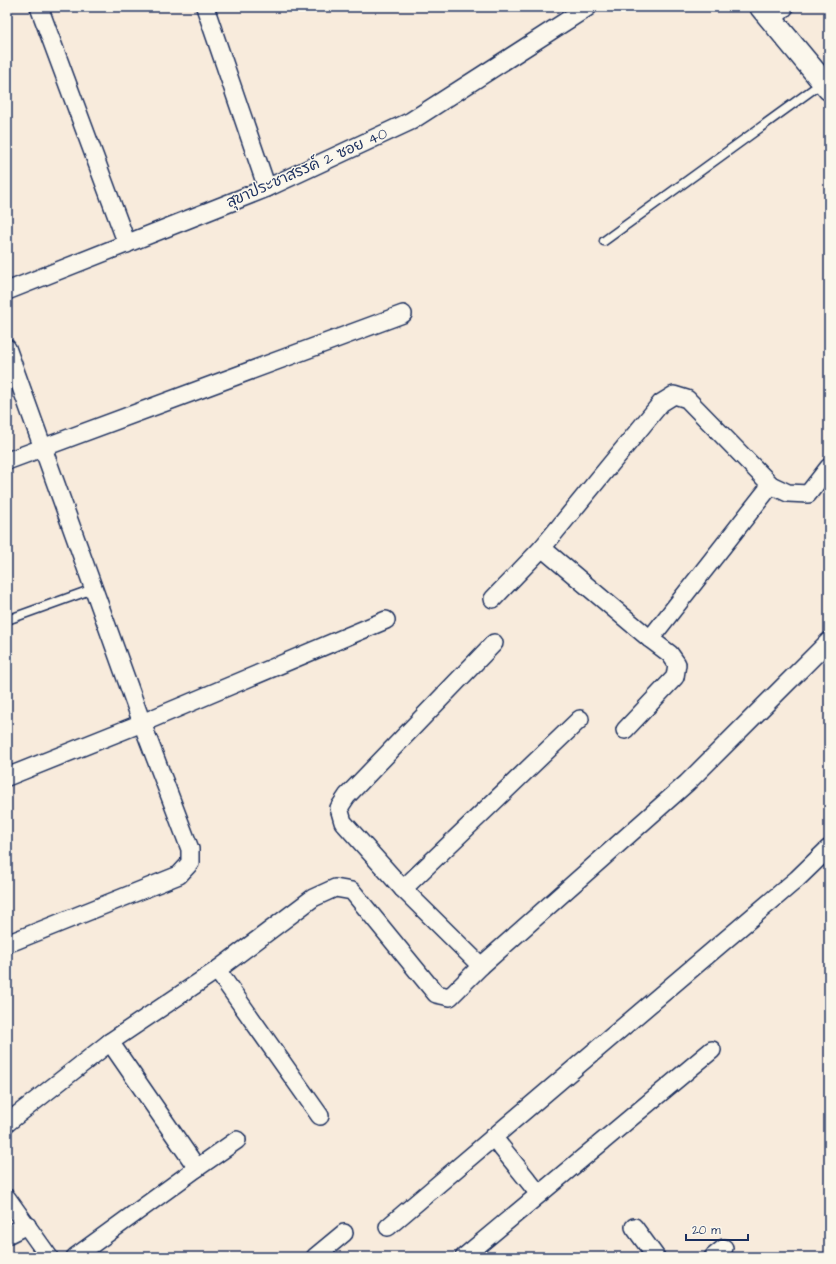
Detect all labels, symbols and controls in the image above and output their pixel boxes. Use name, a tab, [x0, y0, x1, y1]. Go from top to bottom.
street label: สุขาประชาสรรค์ 2 ซอย 40	[223, 123, 391, 213]
scale bar	[686, 1216, 748, 1242]
text: 20 m	[692, 1222, 721, 1239]

